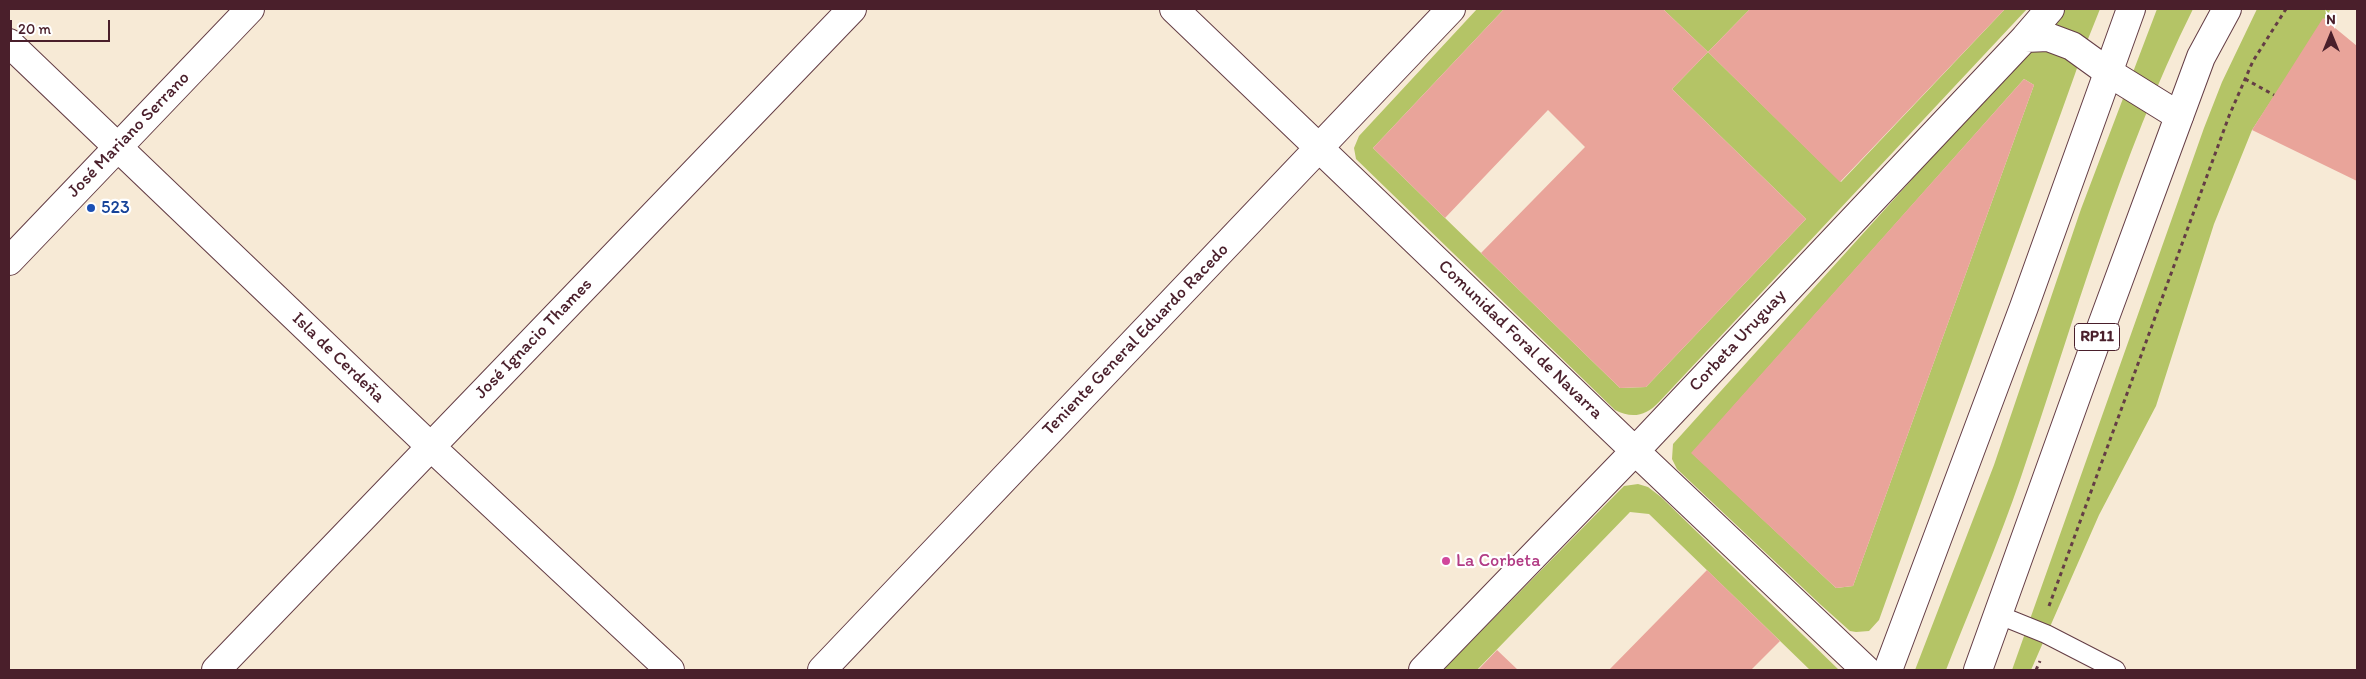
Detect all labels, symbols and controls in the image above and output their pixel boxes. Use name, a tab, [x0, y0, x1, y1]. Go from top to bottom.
scale bar	[12, 10, 112, 42]
north arrow	[2306, 10, 2356, 60]
text: N	[2326, 11, 2336, 28]
text: 20 m	[18, 20, 51, 38]
street label: José Mariano Serrano	[63, 68, 195, 202]
place label: 523	[101, 197, 130, 219]
marker: 523	[85, 202, 97, 214]
street label: Teniente General Eduardo Racedo	[1038, 239, 1234, 441]
street label: Comunidad Foral de Navarra	[1433, 256, 1607, 424]
street label: José Ignacio Thames	[471, 274, 597, 404]
street label: Corbeta Uruguay	[1685, 285, 1791, 397]
street label: Isla de Cerdeña	[287, 308, 389, 408]
road number: RP11	[2074, 324, 2120, 351]
place label: La Corbeta	[1456, 550, 1540, 572]
marker: La Corbeta	[1440, 555, 1452, 567]

